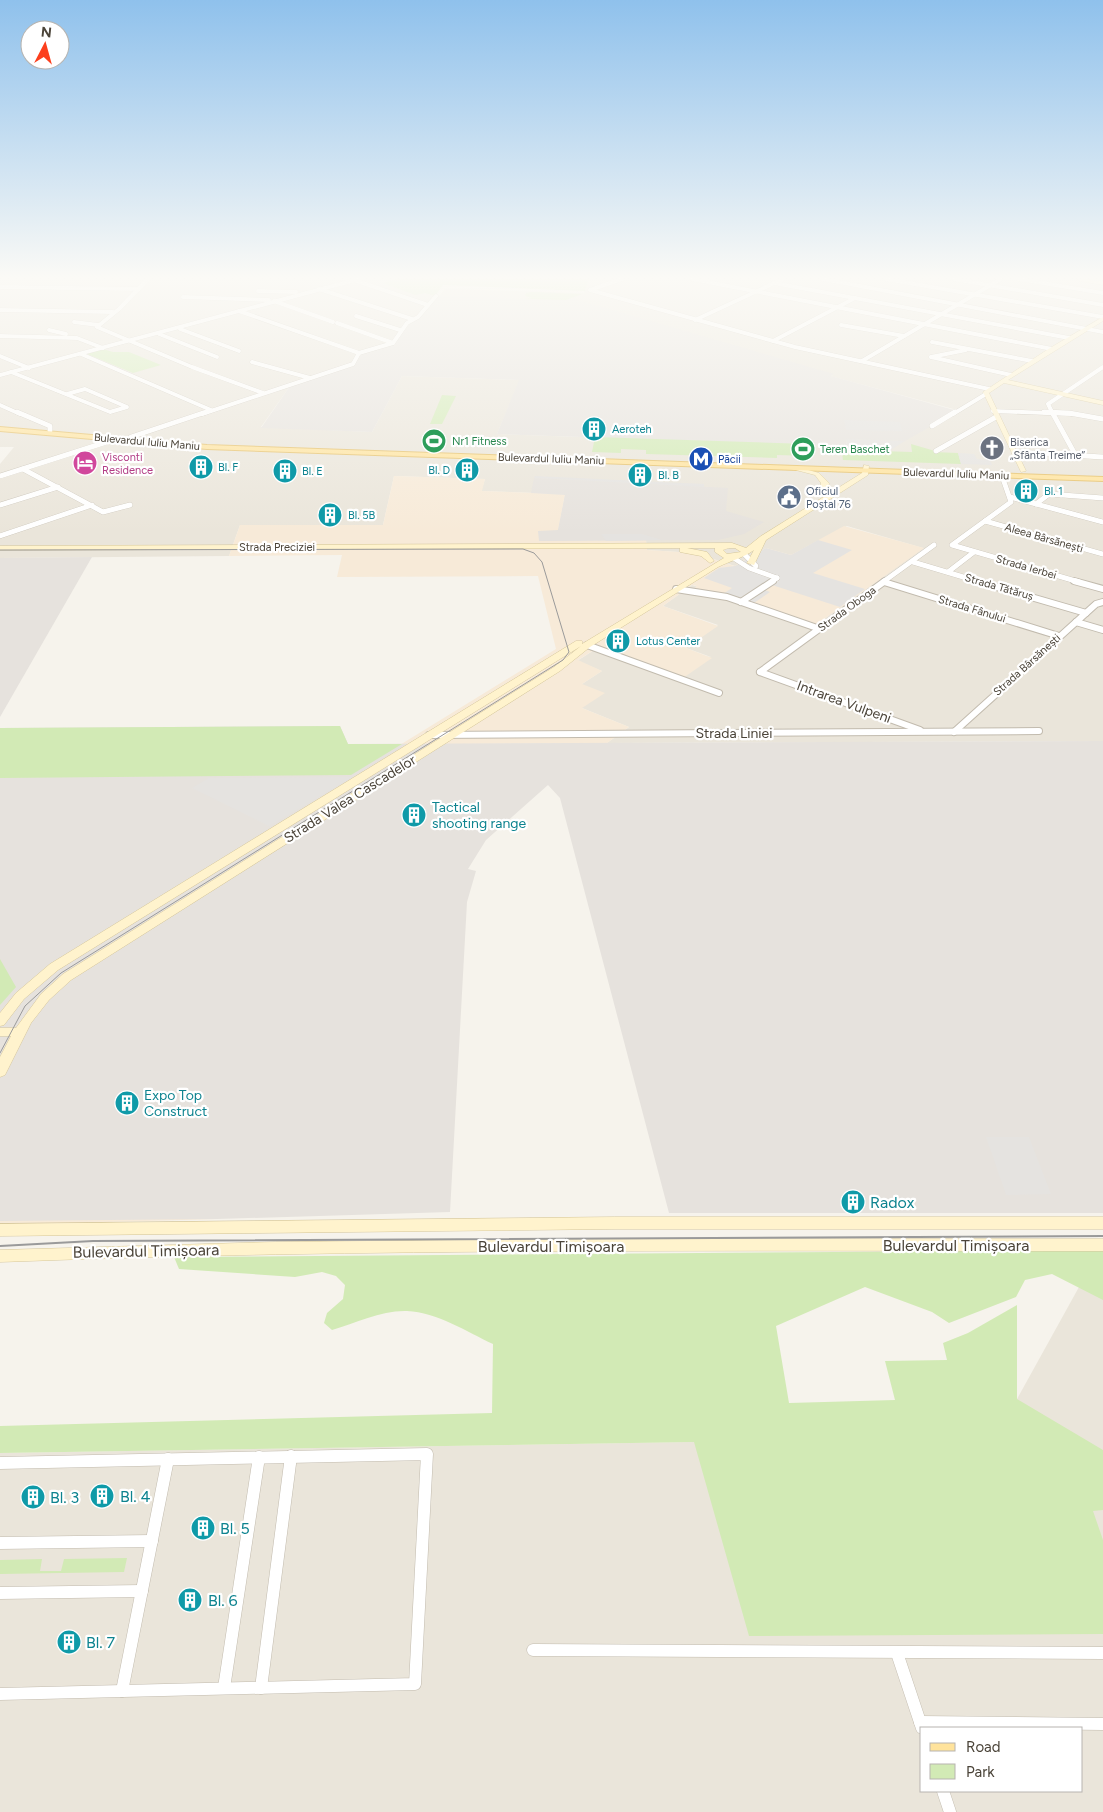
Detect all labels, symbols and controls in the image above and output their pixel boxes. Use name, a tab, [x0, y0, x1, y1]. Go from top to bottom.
north arrow	[20, 20, 70, 70]
text: N	[40, 24, 53, 42]
building icon: Aeroteh	[581, 416, 607, 442]
place label: Aeroteh	[612, 423, 652, 436]
sports icon: Nr1 Fitness	[421, 428, 447, 454]
street label: Bulevardul Iuliu Maniu	[93, 431, 201, 453]
place label: Nr1 Fitness	[452, 435, 507, 448]
church icon: Biserica „Sfânta Treime”	[979, 435, 1005, 461]
sports icon: Teren Baschet	[790, 436, 816, 462]
place label: Biserica „Sfânta Treime”	[1010, 436, 1086, 462]
place label: Teren Baschet	[820, 443, 890, 456]
metro station icon: Păcii	[688, 446, 714, 472]
hotel icon: Visconti Residence	[72, 450, 98, 476]
place label: Visconti Residence	[102, 451, 153, 477]
street label: Bulevardul Iuliu Maniu	[498, 451, 604, 467]
place label: Păcii	[718, 453, 741, 466]
building icon: Bl. F	[188, 454, 214, 480]
building icon: Bl. D	[454, 457, 480, 483]
building icon: Bl. E	[272, 458, 298, 484]
place label: Bl. F	[218, 461, 238, 474]
building icon: Bl. B	[627, 462, 653, 488]
place label: Bl. D	[428, 464, 450, 477]
place label: Bl. E	[302, 465, 323, 478]
street label: Bulevardul Iuliu Maniu	[903, 466, 1009, 482]
place label: Bl. B	[658, 469, 679, 482]
building icon: Bl. 1	[1013, 478, 1039, 504]
public building icon: Oficiul Poștal 76	[776, 484, 802, 510]
place label: Oficiul Poștal 76	[806, 485, 851, 511]
place label: Bl. 1	[1044, 485, 1063, 498]
building icon: Bl. 5B	[317, 502, 343, 528]
place label: Bl. 5B	[348, 509, 375, 522]
street label: Aleea Bârsănești	[1003, 521, 1085, 555]
street label: Strada Preciziei	[239, 541, 315, 554]
street label: Strada Ierbei	[994, 552, 1058, 582]
street label: Strada Tătăruș	[963, 571, 1035, 603]
street label: Strada Oboga	[815, 584, 879, 634]
street label: Strada Fânului	[937, 593, 1007, 625]
building icon: Lotus Center	[605, 628, 631, 654]
street label: Strada Bârsănești	[991, 631, 1063, 699]
place label: Lotus Center	[636, 635, 700, 648]
street label: Intrarea Vulpeni	[794, 677, 894, 727]
street label: Strada Liniei	[695, 725, 773, 742]
street label: Strada Valea Cascadelor	[281, 751, 419, 847]
place label: Tactical shooting range	[432, 799, 527, 832]
building icon: Tactical shooting range	[401, 802, 427, 828]
place label: Expo Top Construct	[144, 1087, 207, 1120]
building icon: Expo Top Construct	[114, 1090, 140, 1116]
building icon: Radox	[840, 1189, 866, 1215]
place label: Radox	[870, 1193, 915, 1212]
street label: Bulevardul Timișoara	[883, 1236, 1029, 1255]
street label: Bulevardul Timișoara	[478, 1237, 624, 1256]
street label: Bulevardul Timișoara	[73, 1240, 219, 1262]
building icon: Bl. 4	[89, 1483, 115, 1509]
building icon: Bl. 3	[20, 1484, 46, 1510]
place label: Bl. 4	[120, 1487, 151, 1506]
place label: Bl. 3	[50, 1488, 79, 1507]
building icon: Bl. 5	[190, 1515, 216, 1541]
place label: Bl. 5	[220, 1519, 250, 1538]
building icon: Bl. 6	[177, 1587, 203, 1613]
place label: Bl. 6	[208, 1591, 238, 1610]
building icon: Bl. 7	[56, 1629, 82, 1655]
place label: Bl. 7	[86, 1633, 116, 1652]
legend	[920, 1727, 1083, 1792]
text: Road	[966, 1738, 1001, 1756]
text: Park	[966, 1763, 995, 1781]

